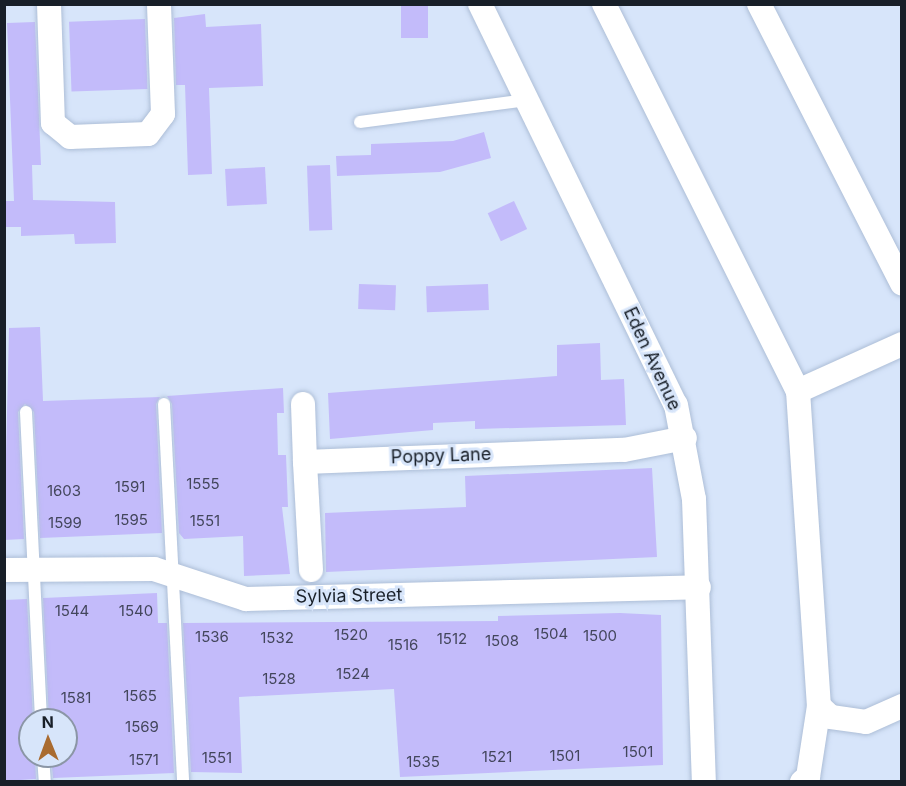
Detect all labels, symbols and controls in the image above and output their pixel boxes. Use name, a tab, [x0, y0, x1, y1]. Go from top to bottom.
street label: Eden Avenue	[619, 304, 685, 414]
street label: Poppy Lane	[390, 443, 492, 469]
house number: 1555	[186, 475, 220, 493]
house number: 1591	[115, 478, 145, 496]
house number: 1603	[47, 482, 81, 500]
house number: 1595	[114, 511, 148, 529]
house number: 1551	[190, 512, 220, 530]
house number: 1599	[48, 514, 82, 532]
street label: Sylvia Street	[296, 584, 402, 608]
house number: 1544	[55, 602, 89, 620]
house number: 1540	[119, 602, 153, 620]
house number: 1504	[534, 625, 568, 643]
house number: 1520	[334, 626, 368, 644]
house number: 1500	[583, 627, 617, 645]
house number: 1536	[195, 628, 229, 646]
house number: 1532	[260, 629, 294, 647]
house number: 1512	[437, 630, 467, 648]
house number: 1508	[485, 632, 519, 650]
house number: 1516	[388, 636, 418, 654]
house number: 1524	[336, 665, 370, 683]
house number: 1528	[262, 670, 296, 688]
house number: 1565	[123, 687, 157, 705]
house number: 1581	[61, 689, 91, 707]
north arrow	[18, 708, 78, 768]
text: N	[41, 712, 54, 732]
house number: 1569	[125, 718, 159, 736]
house number: 1501	[623, 743, 653, 761]
house number: 1501	[550, 747, 580, 765]
house number: 1521	[482, 748, 512, 766]
house number: 1551	[202, 749, 232, 767]
house number: 1571	[129, 751, 159, 769]
house number: 1535	[406, 753, 440, 771]

